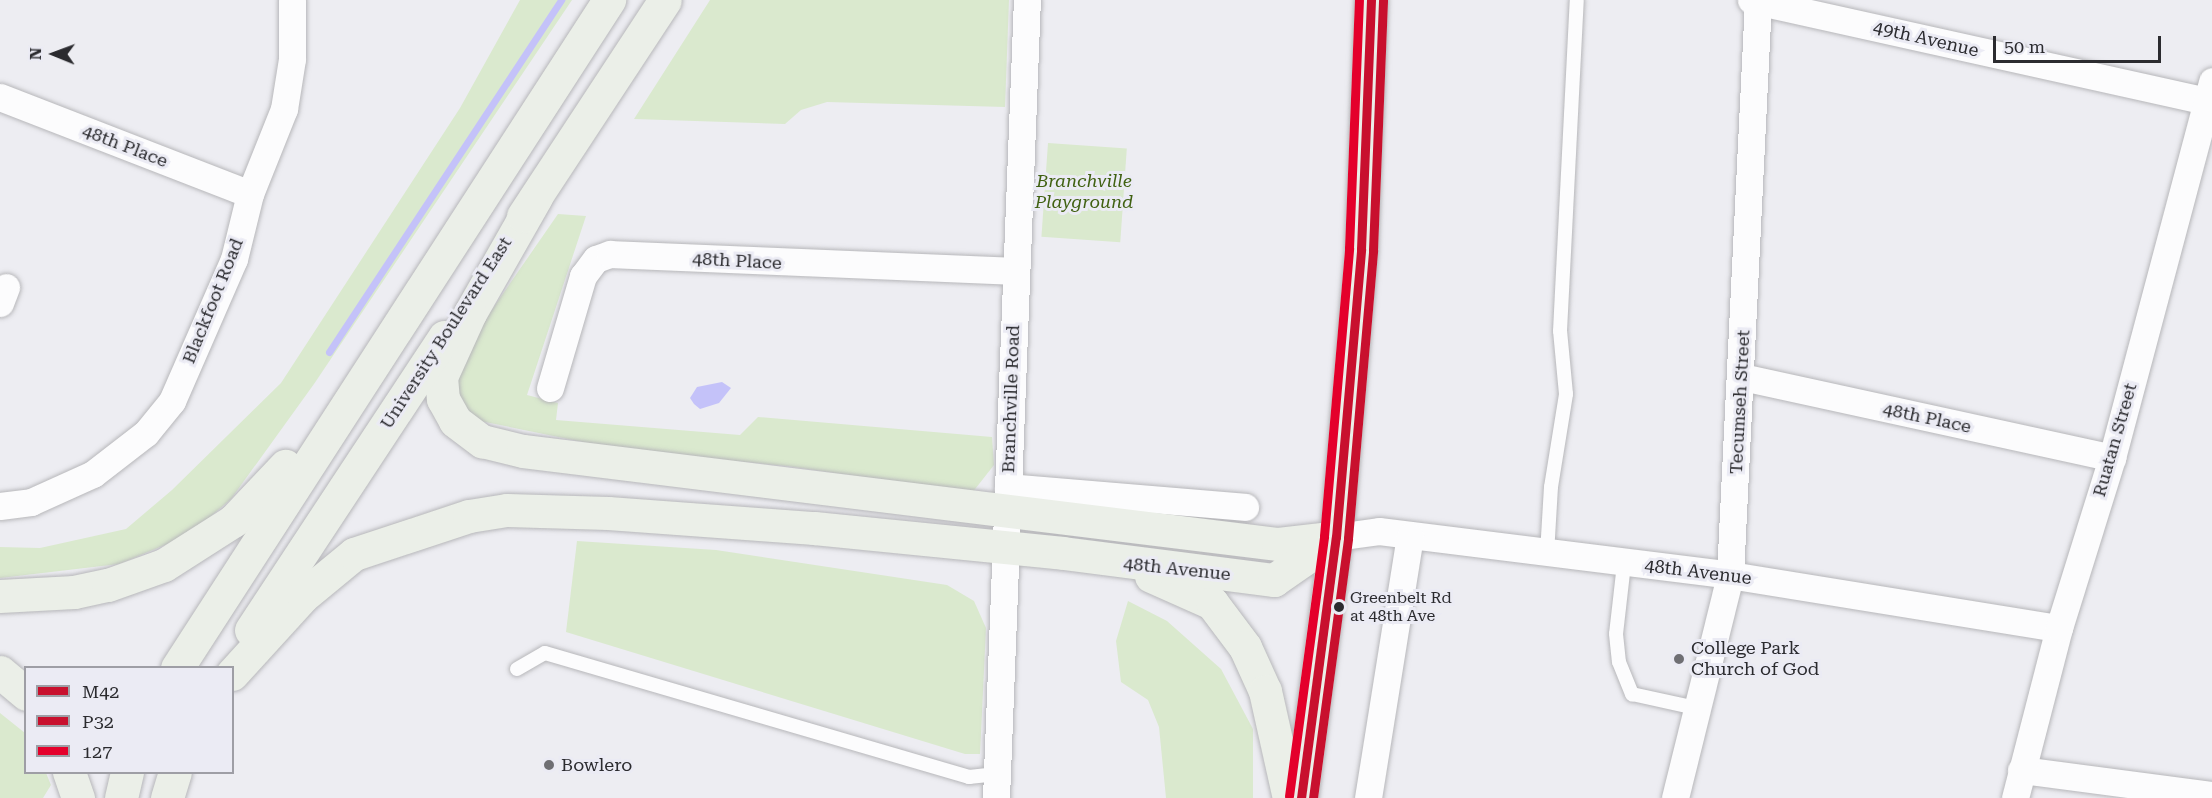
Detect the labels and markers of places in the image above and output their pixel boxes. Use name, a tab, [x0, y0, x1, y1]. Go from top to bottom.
place label: Greenbelt Rd at 48th Ave	[1350, 588, 1452, 626]
marker: Greenbelt Rd at 48th Ave	[1333, 601, 1345, 613]
place label: College Park Church of God	[1691, 638, 1819, 680]
marker: College Park Church of God	[1672, 652, 1686, 666]
place label: Bowlero	[561, 754, 632, 776]
marker: Bowlero	[542, 758, 556, 772]

